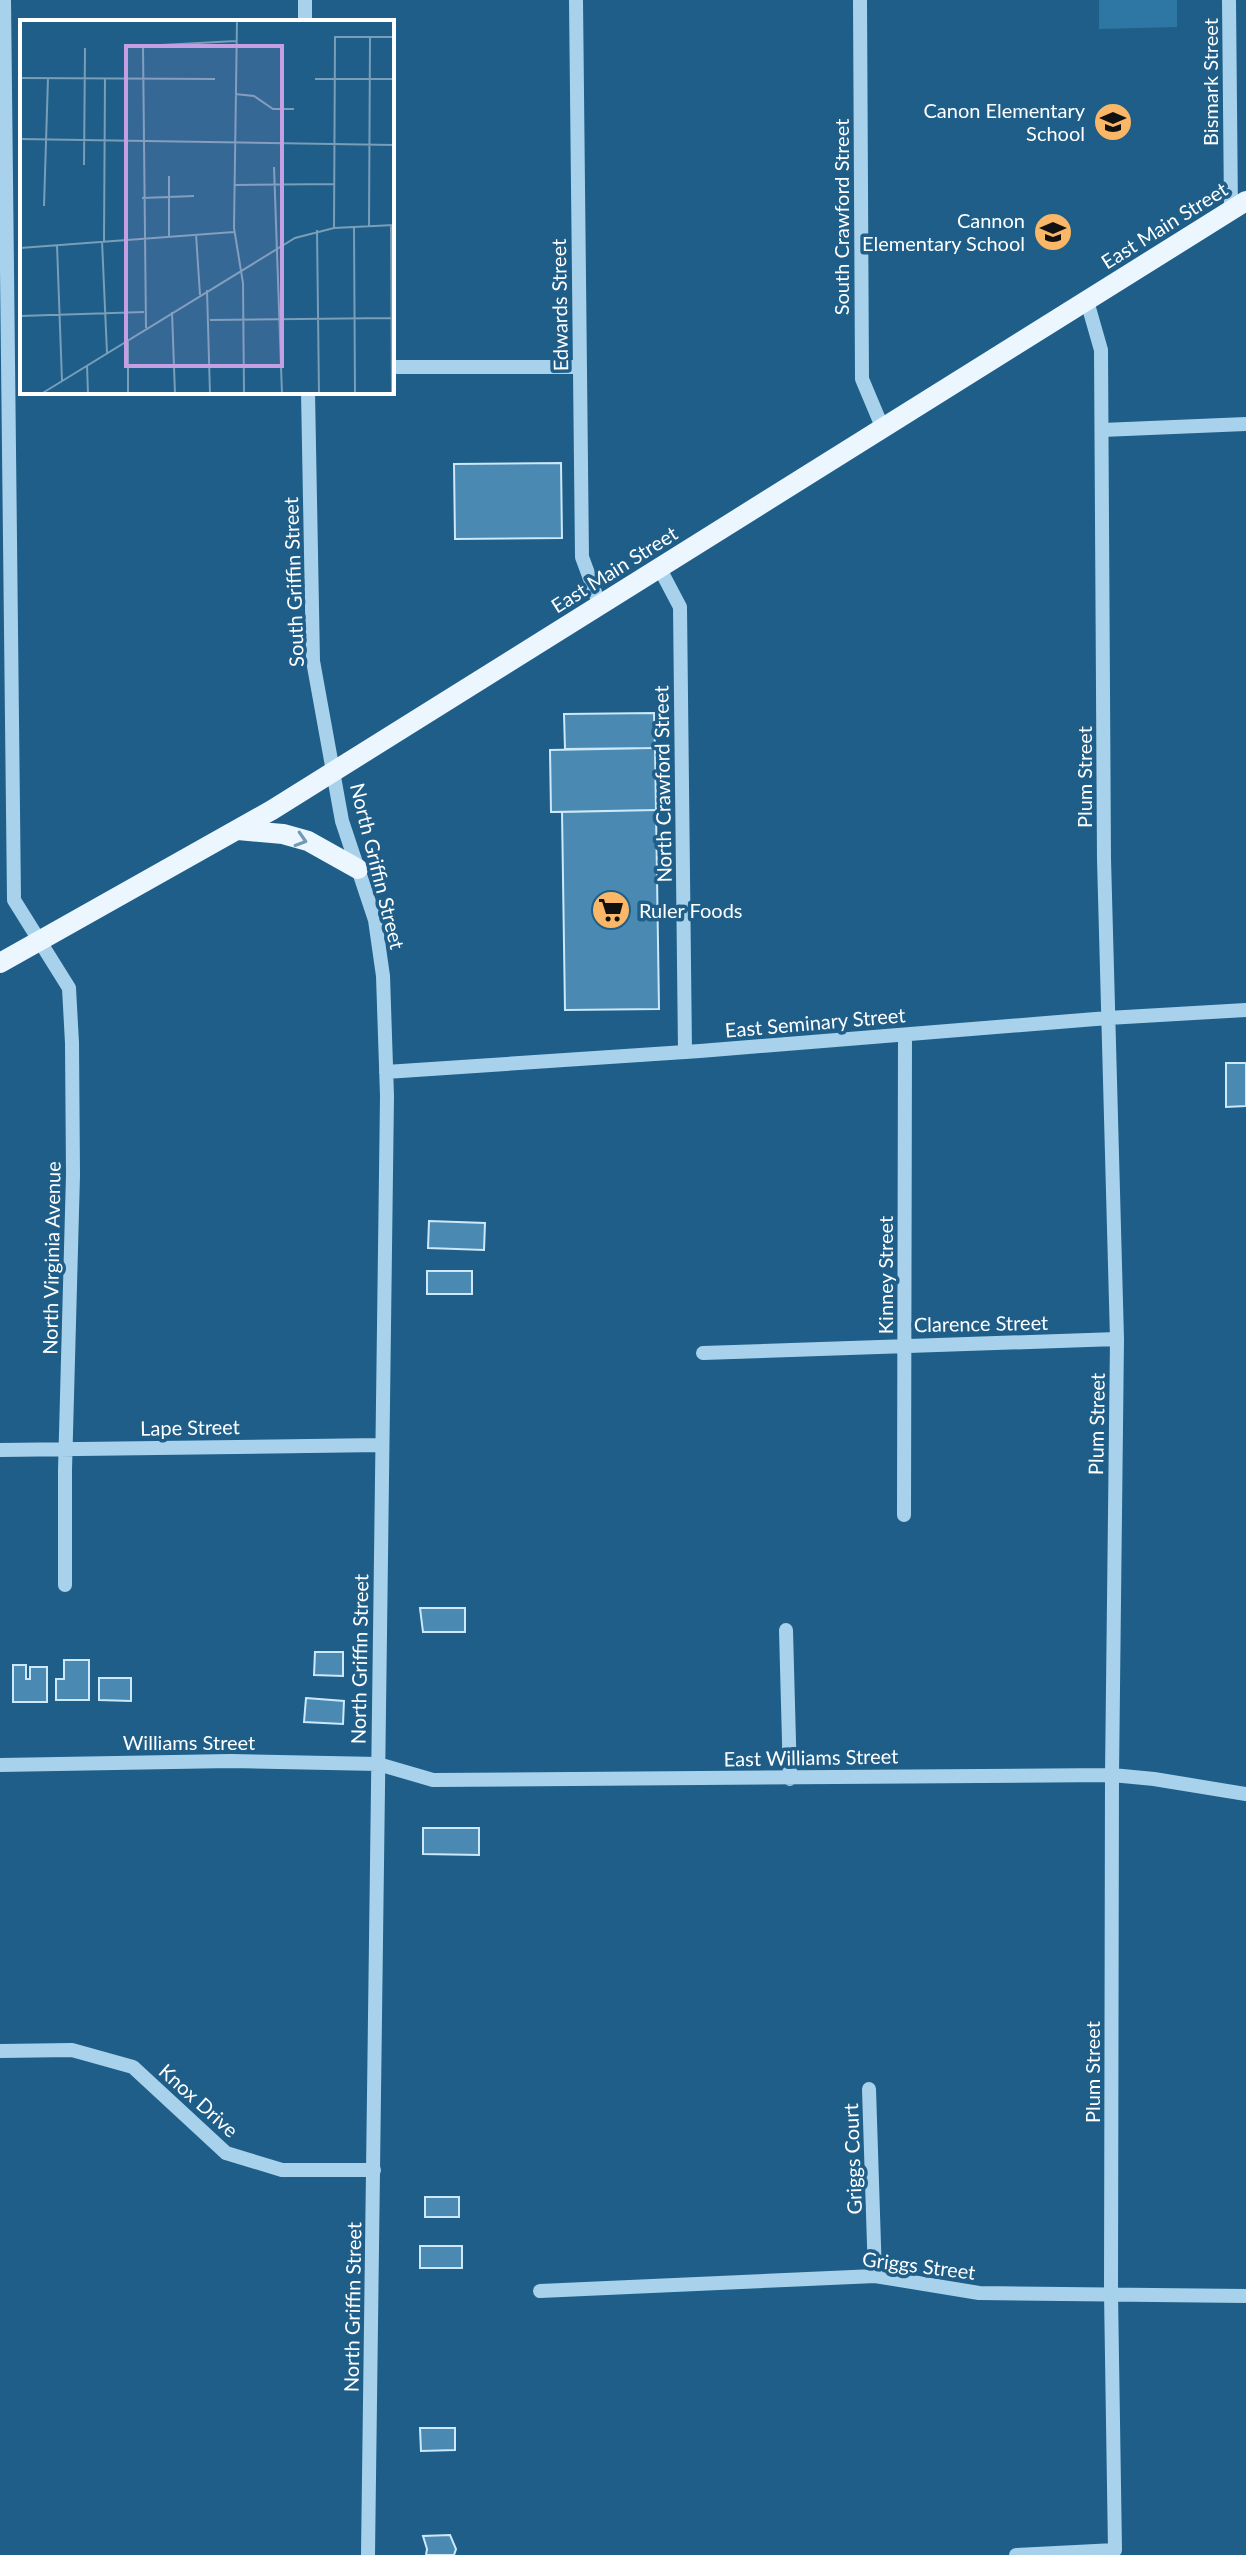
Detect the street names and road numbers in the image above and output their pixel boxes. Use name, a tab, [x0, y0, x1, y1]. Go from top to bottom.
street label: Bismark Street	[1198, 18, 1222, 146]
street label: South Crawford Street	[829, 119, 853, 315]
street label: East Main Street	[1096, 177, 1232, 273]
street label: Edwards Street	[546, 239, 572, 371]
street label: South Griffin Street	[278, 497, 308, 667]
street label: East Main Street	[546, 521, 682, 617]
street label: North Crawford Street	[648, 685, 676, 883]
street label: Plum Street	[1072, 726, 1096, 828]
street label: North Griffin Street	[346, 781, 410, 951]
street label: East Seminary Street	[724, 1002, 906, 1042]
street label: North Virginia Avenue	[37, 1161, 65, 1355]
street label: Kinney Street	[873, 1216, 897, 1334]
street label: Clarence Street	[914, 1310, 1048, 1336]
street label: Plum Street	[1083, 1373, 1109, 1475]
street label: Lape Street	[140, 1414, 240, 1440]
street label: North Griffin Street	[346, 1574, 372, 1744]
street label: Williams Street	[123, 1730, 255, 1754]
street label: East Williams Street	[724, 1743, 898, 1771]
street label: Plum Street	[1080, 2021, 1104, 2123]
street label: Knox Drive	[155, 2058, 243, 2142]
street label: Griggs Court	[838, 2103, 866, 2215]
street label: North Griffin Street	[339, 2222, 365, 2392]
street label: Griggs Street	[861, 2246, 977, 2284]

